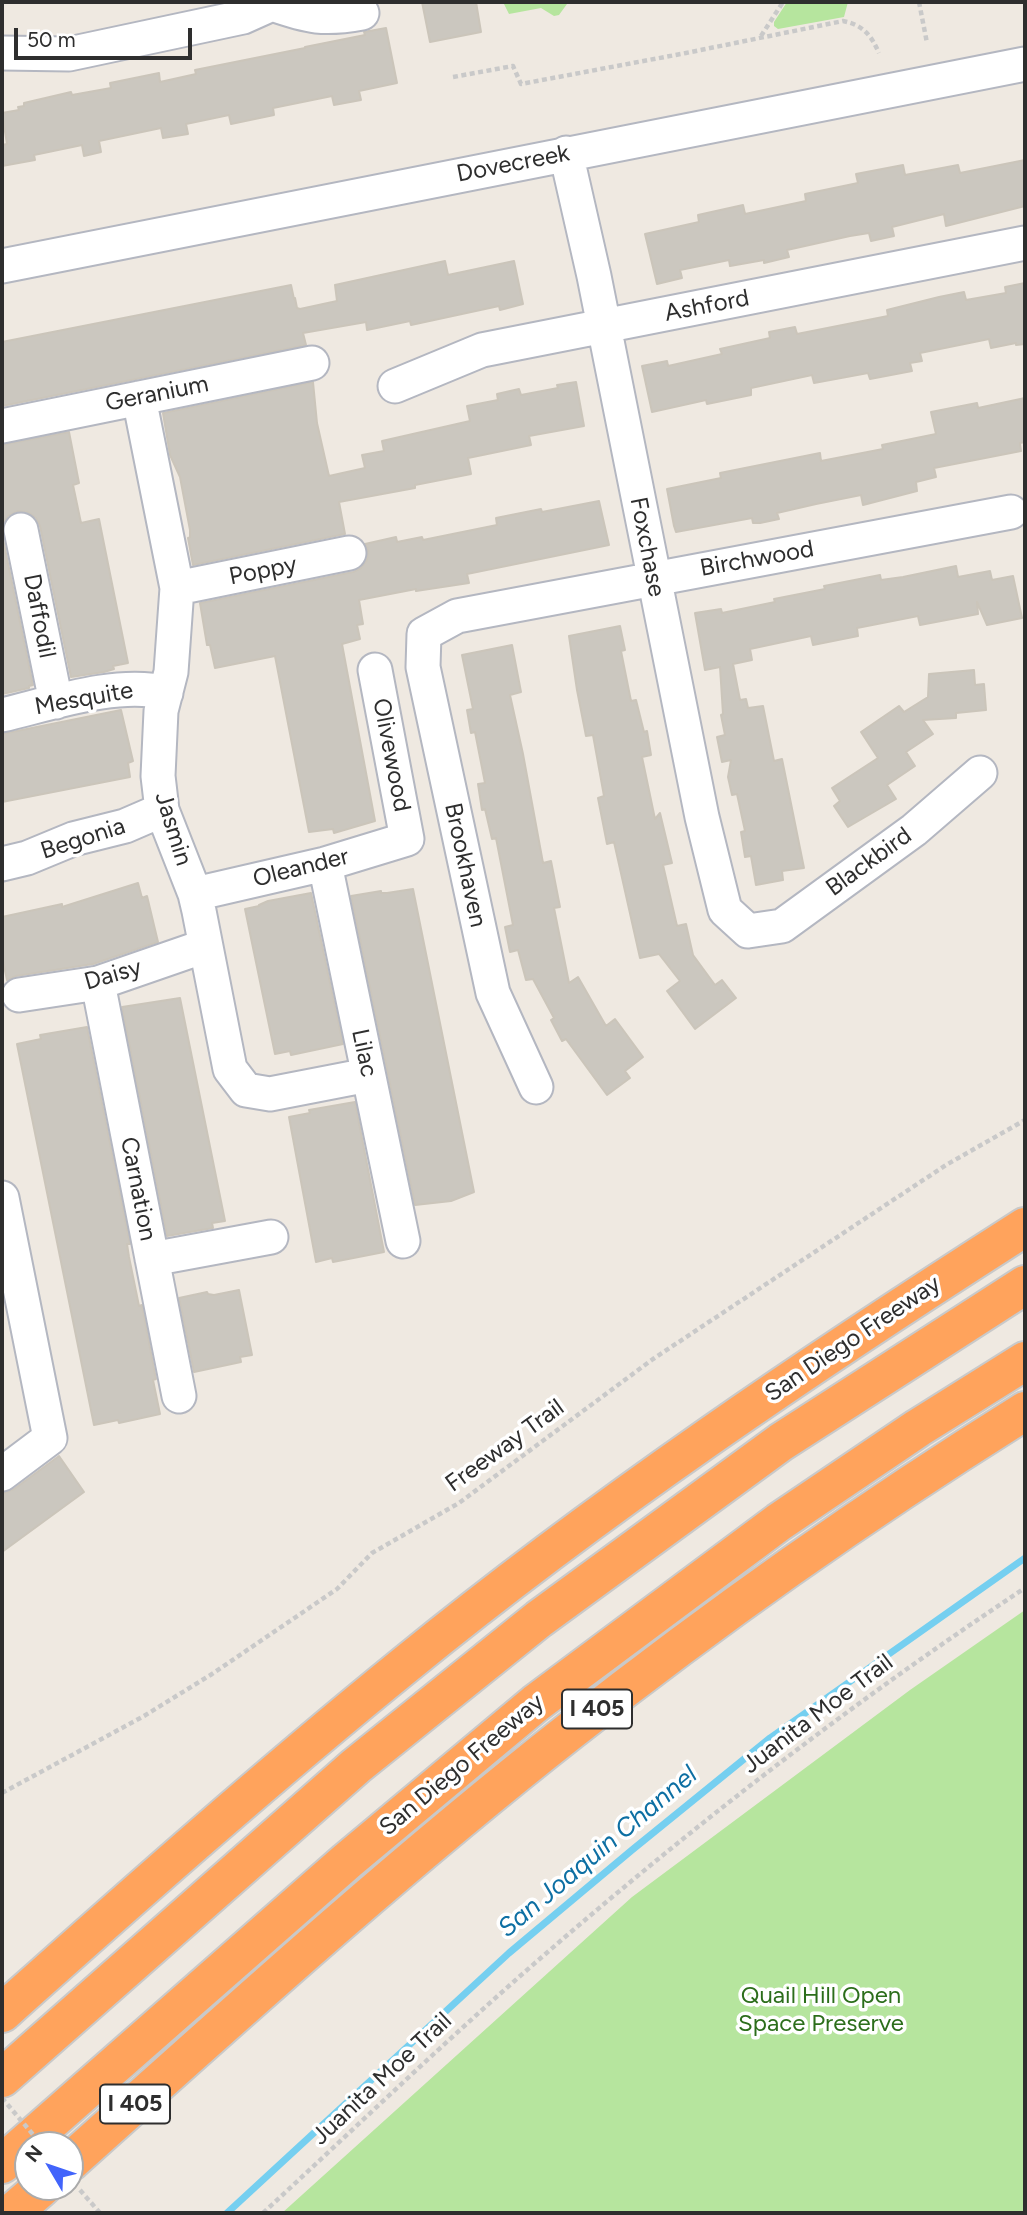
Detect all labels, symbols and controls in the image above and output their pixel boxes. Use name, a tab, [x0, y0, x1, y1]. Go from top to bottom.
scale bar	[18, 14, 196, 58]
text: 50 m	[27, 27, 76, 52]
street label: Dovecreek	[454, 139, 572, 189]
street label: Ashford	[662, 284, 752, 328]
street label: Geranium	[103, 370, 211, 418]
street label: Foxchase	[623, 495, 671, 599]
street label: Birchwood	[698, 535, 816, 583]
street label: Poppy	[227, 550, 299, 592]
street label: Daffodil	[17, 571, 61, 661]
street label: Mesquite	[32, 676, 136, 722]
street label: Olivewood	[366, 696, 416, 814]
street label: Jasmin	[148, 789, 198, 869]
street label: Brookhaven	[438, 800, 492, 930]
street label: Begonia	[37, 812, 129, 866]
street label: Blackbird	[821, 821, 917, 903]
street label: Oleander	[250, 842, 352, 894]
street label: Daisy	[81, 953, 145, 997]
street label: Lilac	[345, 1026, 383, 1080]
street label: Carnation	[114, 1135, 162, 1243]
street label: San Diego Freeway	[760, 1270, 946, 1408]
street label: Freeway Trail	[440, 1393, 570, 1499]
street label: Juanita Moe Trail	[737, 1648, 899, 1780]
street label: San Diego Freeway	[374, 1688, 550, 1842]
road number: I 405	[562, 1690, 632, 1728]
water label: San Joaquin Channel	[492, 1760, 704, 1944]
park label: Quail Hill Open Space Preserve	[738, 1982, 904, 2038]
street label: Juanita Moe Trail	[306, 2007, 458, 2151]
road number: I 405	[100, 2084, 170, 2124]
north arrow	[14, 2131, 84, 2201]
text: N	[20, 2141, 47, 2167]

